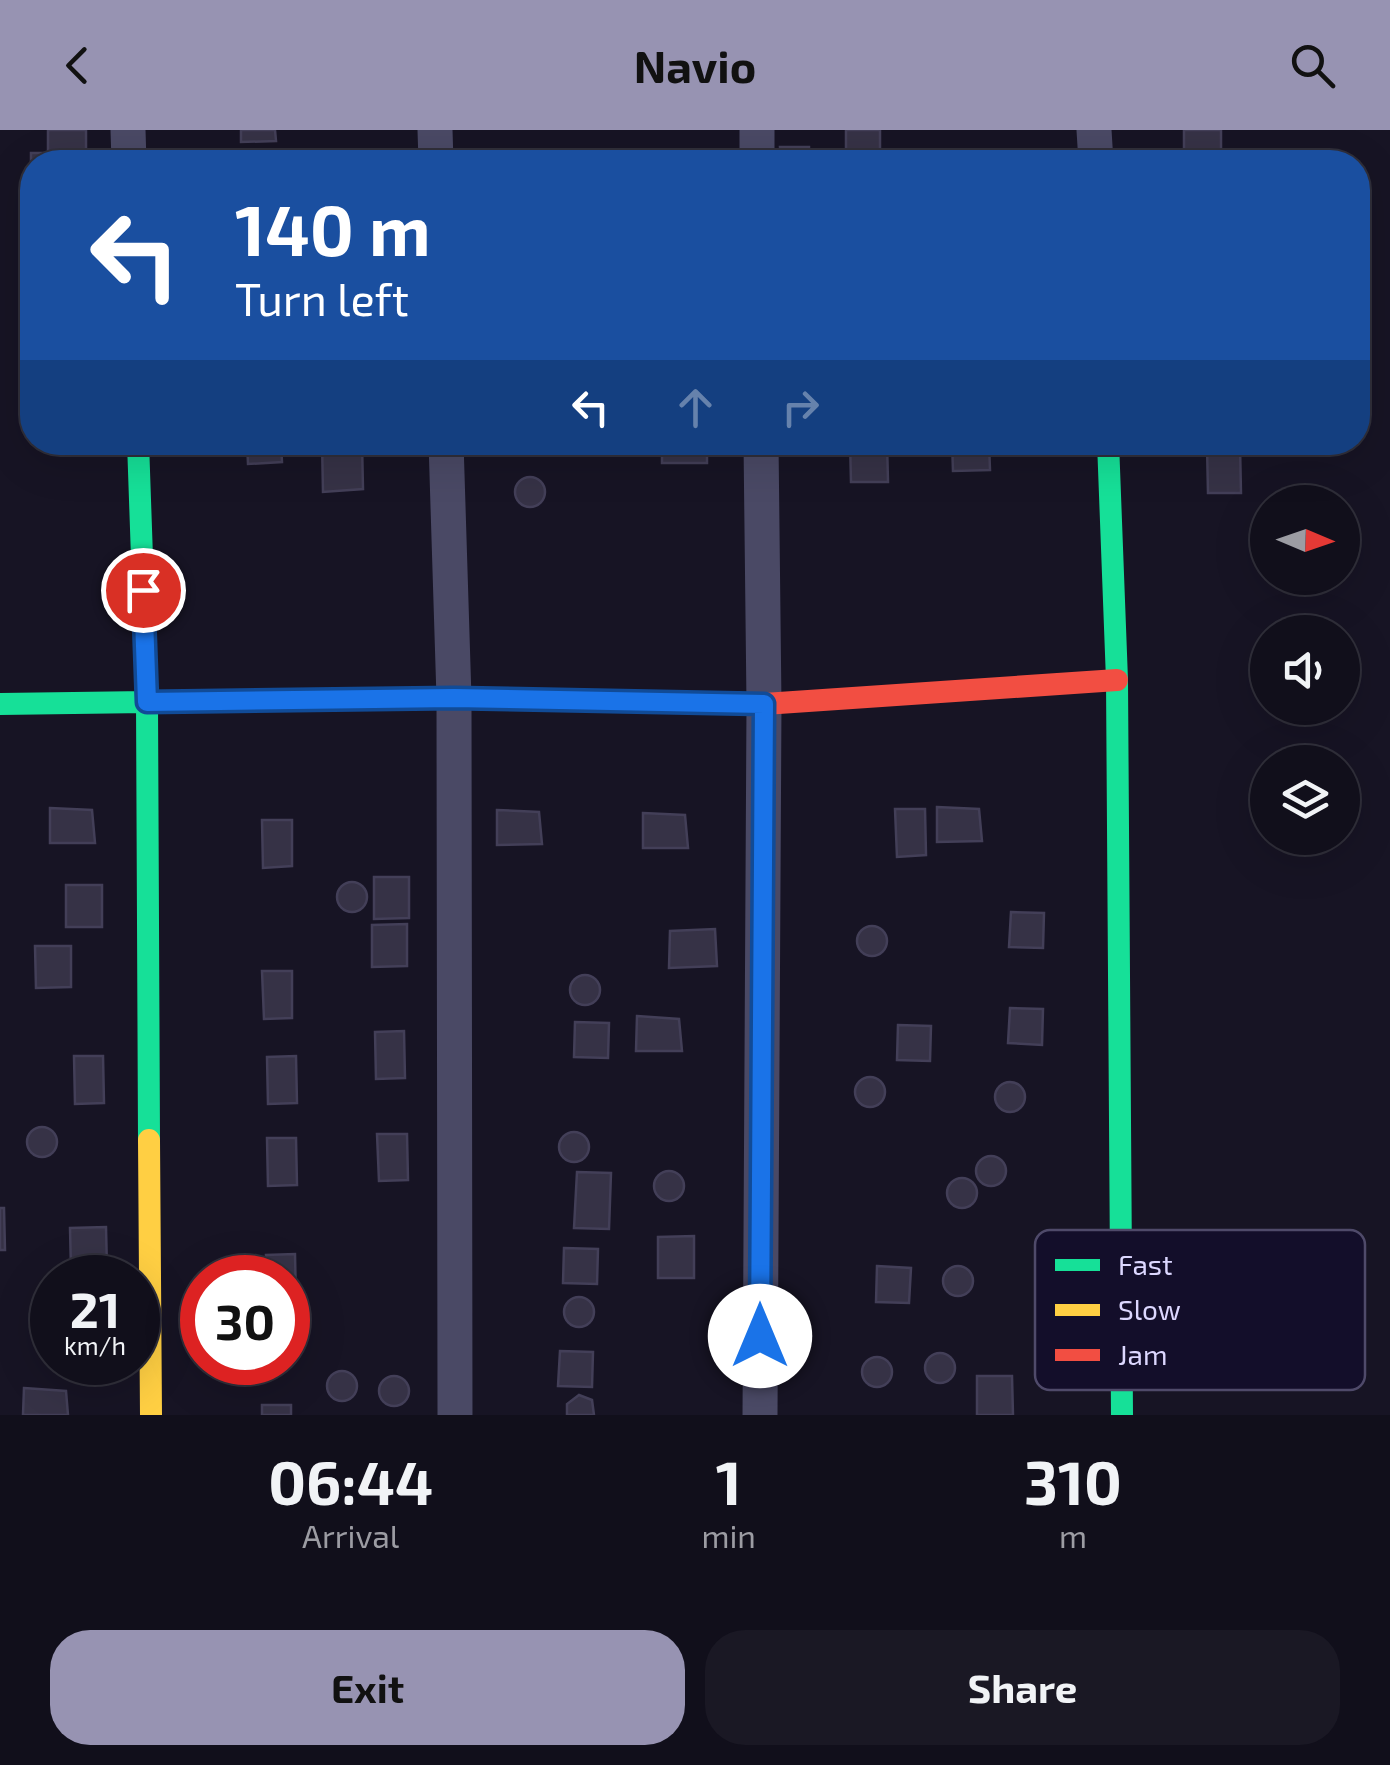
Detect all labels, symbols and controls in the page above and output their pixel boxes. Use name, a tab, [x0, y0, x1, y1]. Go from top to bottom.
icon: back	[50, 38, 105, 93]
text: Navio	[634, 38, 756, 92]
icon: search	[1285, 38, 1340, 93]
text: 140 m	[235, 186, 431, 270]
icon: left	[70, 190, 200, 320]
text: Turn left	[235, 271, 409, 325]
icon: left	[563, 380, 618, 435]
icon: ahead	[668, 380, 723, 435]
icon: right	[773, 380, 828, 435]
north arrow	[1250, 485, 1360, 595]
map controls	[1250, 485, 1360, 855]
pin	[101, 548, 186, 633]
icon: arrive	[116, 563, 171, 618]
button: sound	[1250, 615, 1360, 725]
button: layers	[1250, 745, 1360, 855]
legend	[1035, 1230, 1365, 1390]
text: Fast	[1118, 1247, 1173, 1281]
speed limit sign: 30	[180, 1255, 310, 1385]
text: 21	[70, 1278, 120, 1338]
position arrow	[708, 1284, 812, 1388]
text: Slow	[1118, 1292, 1181, 1326]
text: km/h	[64, 1330, 126, 1360]
text: Jam	[1118, 1337, 1167, 1371]
text: 06:44	[268, 1445, 433, 1517]
text: 1	[716, 1445, 742, 1517]
text: 310	[1024, 1445, 1122, 1517]
text: Arrival	[302, 1516, 399, 1554]
text: min	[701, 1516, 756, 1554]
text: m	[1059, 1516, 1087, 1554]
button: Exit	[50, 1630, 685, 1745]
button: Share	[705, 1630, 1340, 1745]

